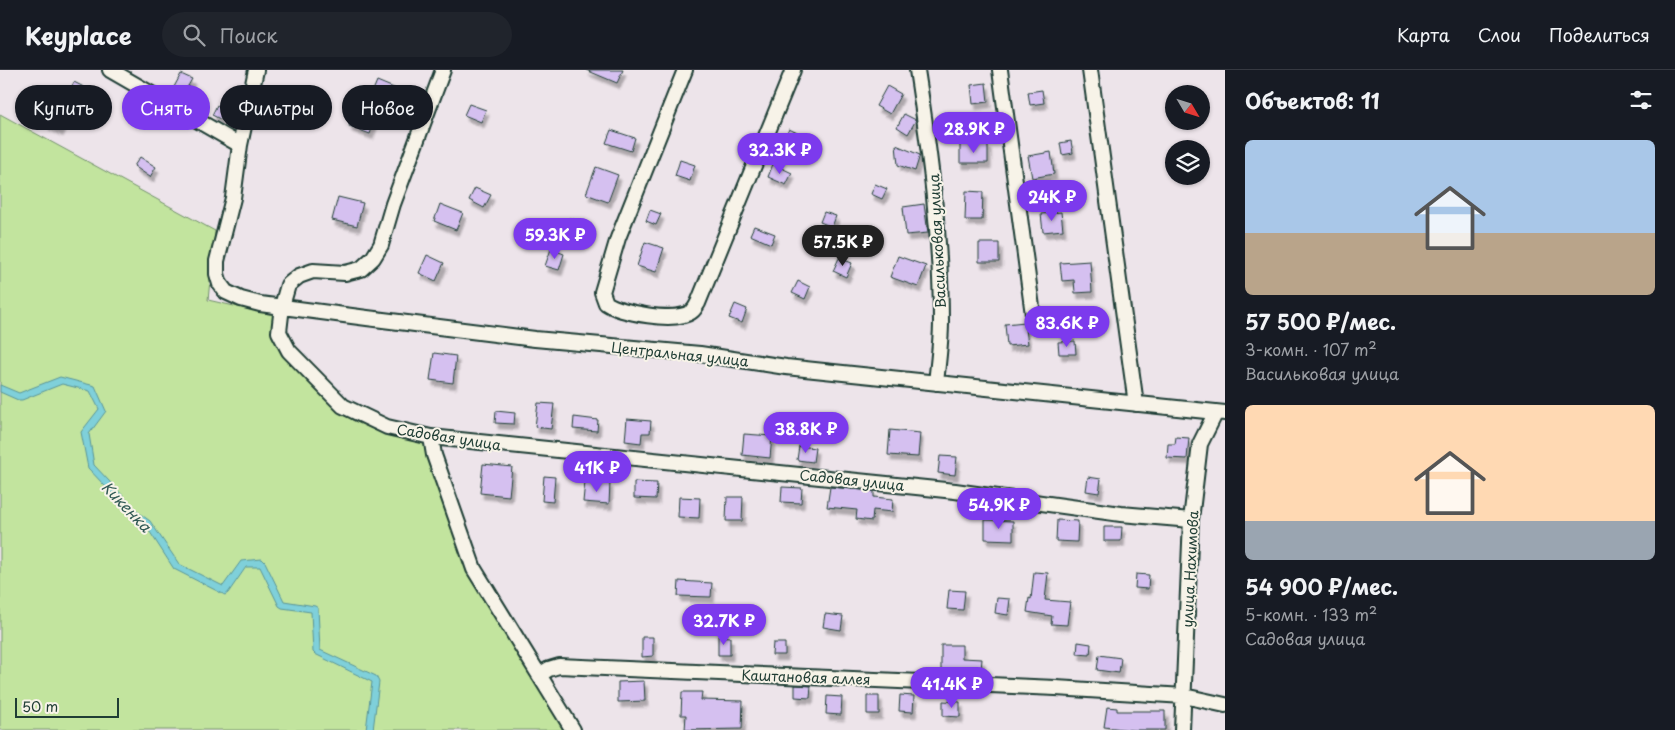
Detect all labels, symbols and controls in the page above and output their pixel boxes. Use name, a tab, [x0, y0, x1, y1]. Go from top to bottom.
search box	[162, 12, 512, 57]
text: Keyplace	[25, 17, 132, 53]
icon: search	[180, 21, 208, 49]
text: Поиск	[220, 21, 277, 49]
text: Карта	[1397, 21, 1450, 48]
text: Слои	[1478, 21, 1521, 48]
text: Поделиться	[1549, 21, 1650, 48]
text: Объектов: 11	[1245, 84, 1380, 116]
chip: Купить	[15, 85, 112, 130]
chip: Снять	[122, 85, 210, 130]
chip: Фильтры	[220, 85, 332, 130]
chip: Новое	[342, 85, 433, 130]
north arrow	[1165, 85, 1210, 130]
map controls	[1165, 85, 1210, 185]
icon: filters	[1627, 86, 1655, 114]
pin: 28.9K ₽	[928, 112, 1020, 154]
text: 28.9K ₽	[943, 116, 1005, 140]
pin: 32.3K ₽	[734, 132, 826, 175]
text: 32.3K ₽	[748, 137, 812, 161]
button: layers	[1165, 140, 1210, 185]
street label: Васильковая улица	[923, 173, 951, 309]
icon: home	[1405, 173, 1495, 263]
pin: 24K ₽	[1017, 180, 1087, 222]
text: 24K ₽	[1028, 184, 1076, 208]
pin: 59.3K ₽	[509, 218, 601, 260]
text: 59.3K ₽	[524, 222, 586, 246]
pin: 57.5K ₽	[797, 224, 889, 267]
text: 57.5K ₽	[813, 229, 873, 253]
text: 57 500 ₽/мес.	[1245, 305, 1396, 337]
pin: 83.6K ₽	[1021, 306, 1113, 348]
text: 83.6K ₽	[1035, 310, 1099, 334]
street label: Центральная улица	[610, 336, 750, 372]
text: 3-комн. · 107 m²	[1245, 337, 1377, 361]
text: Васильковая улица	[1245, 361, 1399, 385]
pin: 38.8K ₽	[760, 412, 852, 454]
text: 38.8K ₽	[775, 416, 837, 440]
street label: Садовая улица	[395, 418, 503, 456]
icon: home	[1405, 438, 1495, 528]
pin: 41K ₽	[562, 450, 632, 493]
text: 41K ₽	[574, 455, 620, 479]
street label: Садовая улица	[799, 464, 906, 496]
water label: Кикенка	[97, 475, 158, 537]
pin: 54.9K ₽	[953, 488, 1045, 530]
text: 54.9K ₽	[968, 492, 1030, 516]
street label: улица Нахимова	[1176, 510, 1204, 628]
text: 54 900 ₽/мес.	[1245, 570, 1398, 602]
text: 5-комн. · 133 m²	[1245, 602, 1377, 626]
pin: 32.7K ₽	[678, 604, 770, 646]
text: 32.7K ₽	[693, 608, 755, 632]
text: Садовая улица	[1245, 626, 1365, 650]
street label: Каштановая аллея	[741, 664, 871, 690]
pin: 41.4K ₽	[906, 666, 998, 709]
text: 41.4K ₽	[922, 671, 982, 695]
scale bar	[15, 695, 119, 718]
text: 50 m	[22, 696, 58, 717]

